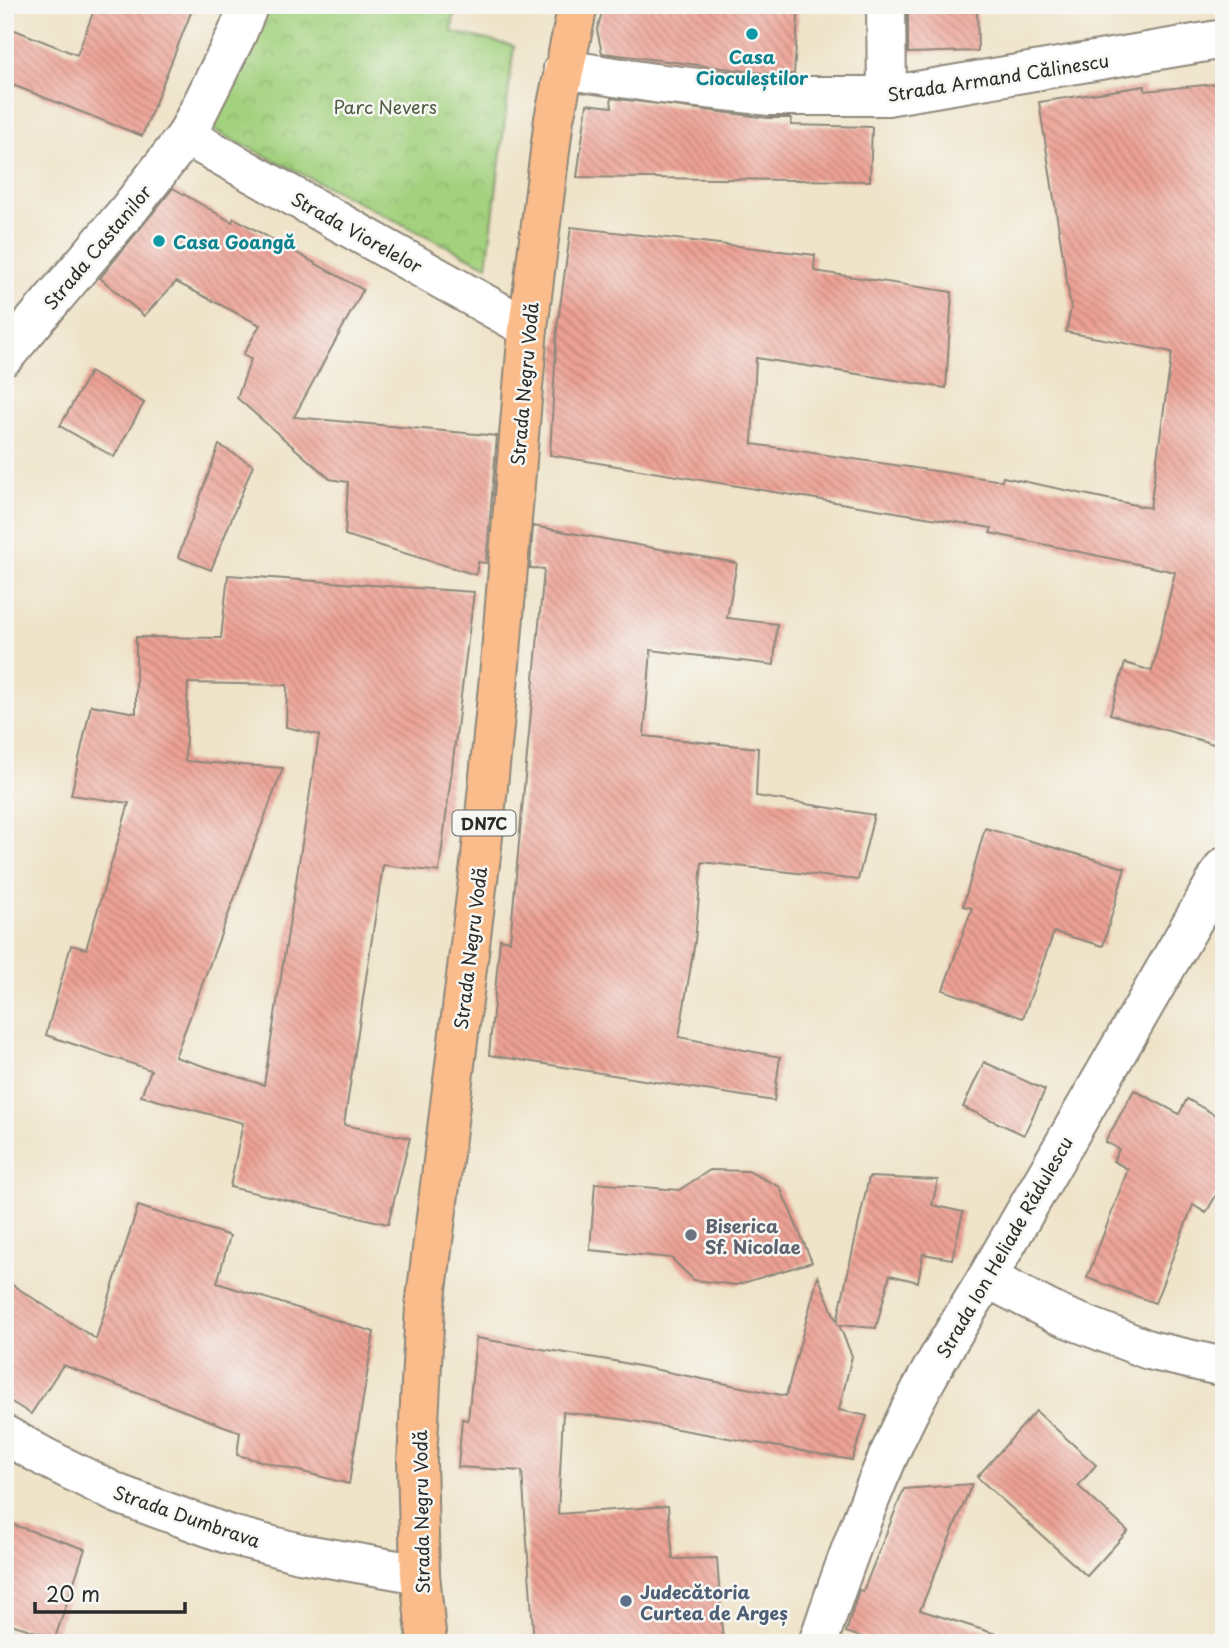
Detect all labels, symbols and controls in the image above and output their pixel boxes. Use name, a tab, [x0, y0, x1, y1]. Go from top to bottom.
marker: Casa Cioculeștilor	[744, 26, 760, 42]
place label: Casa Cioculeștilor	[696, 43, 809, 91]
street label: Strada Armand Călinescu	[885, 46, 1111, 108]
park label: Parc Nevers	[333, 93, 437, 120]
street label: Strada Castanilor	[37, 178, 158, 315]
street label: Strada Viorelelor	[287, 185, 428, 280]
place label: Casa Goangă	[173, 228, 296, 255]
marker: Casa Goangă	[151, 233, 167, 249]
street label: Strada Negru Vodă	[503, 301, 545, 467]
road number: DN7C	[452, 810, 516, 836]
street label: Strada Negru Vodă	[447, 865, 493, 1031]
street label: Strada Ion Heliade Rădulescu	[929, 1131, 1079, 1363]
place label: Biserica Sf. Nicolae	[705, 1212, 801, 1260]
marker: Biserica Sf. Nicolae	[683, 1227, 699, 1243]
street label: Strada Negru Vodă	[406, 1430, 436, 1594]
street label: Strada Dumbrava	[110, 1478, 265, 1554]
scale bar	[35, 1571, 186, 1615]
text: 20 m	[46, 1577, 100, 1609]
place label: Judecătoria Curtea de Argeș	[640, 1578, 788, 1626]
marker: Judecătoria Curtea de Argeș	[618, 1593, 634, 1609]

